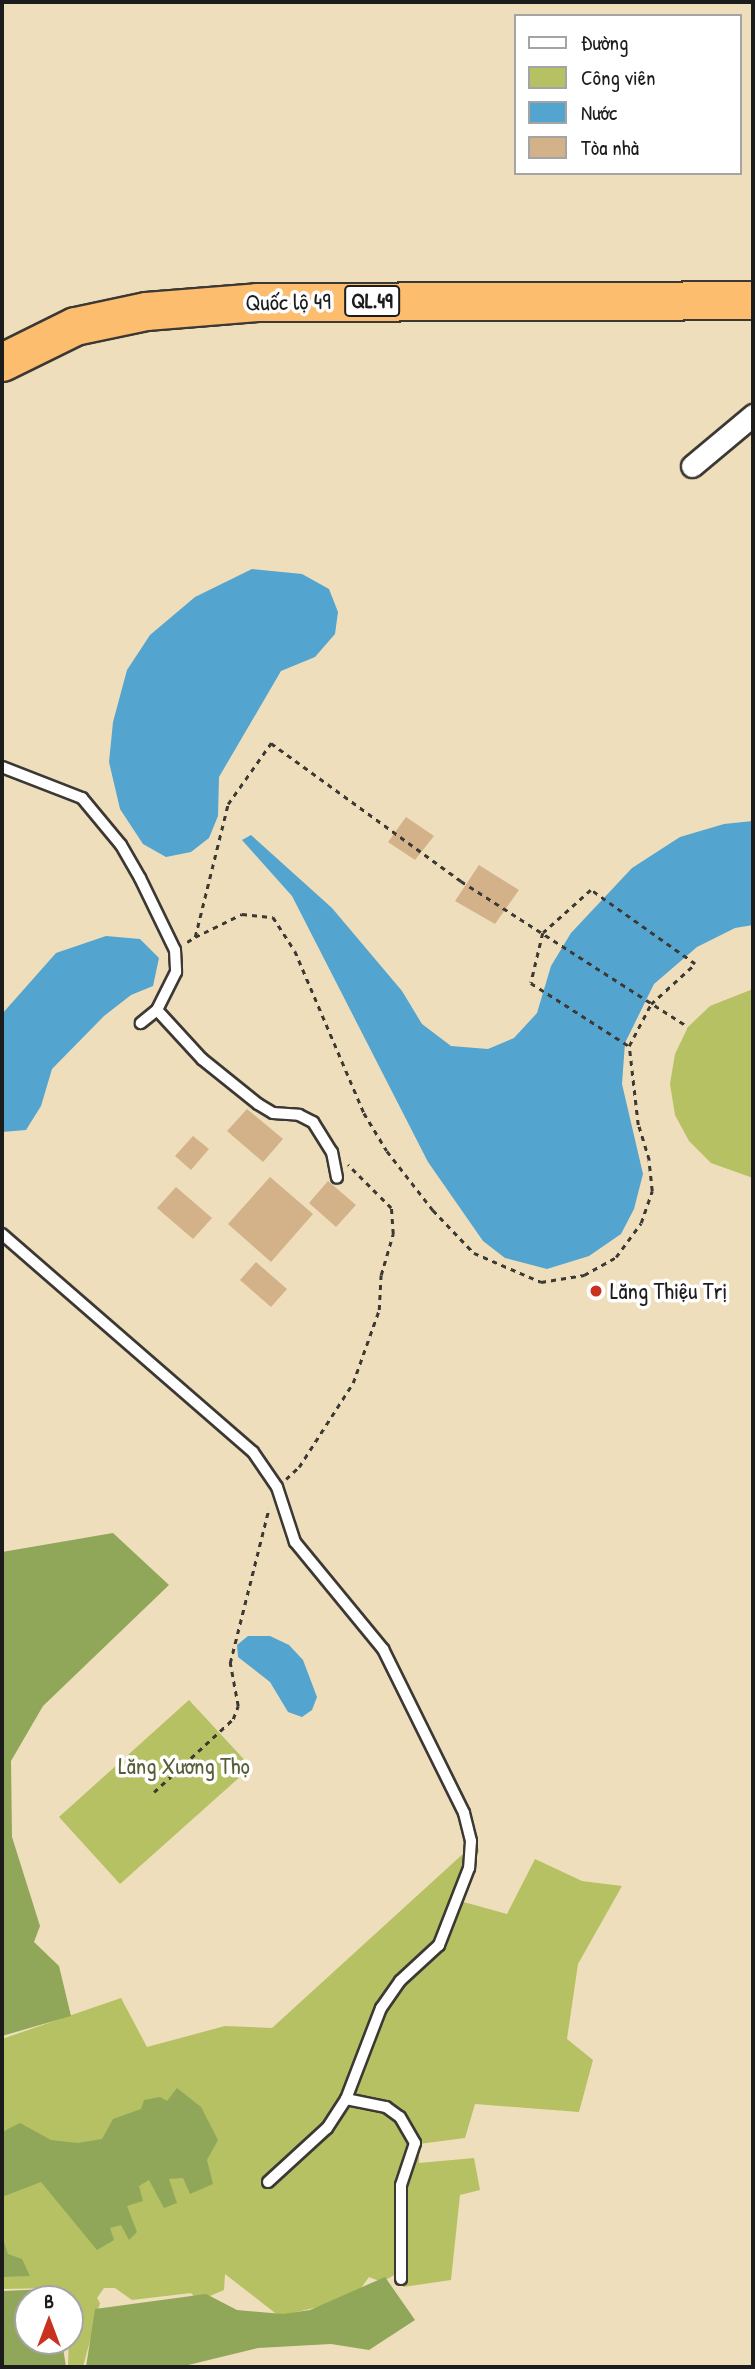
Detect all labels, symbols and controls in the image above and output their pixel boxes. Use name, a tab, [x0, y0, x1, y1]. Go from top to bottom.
legend	[514, 14, 741, 175]
text: Đường	[581, 28, 628, 57]
text: Công viên	[581, 63, 656, 92]
text: Nước	[581, 98, 617, 127]
text: Tòa nhà	[581, 133, 639, 162]
road number: QL.49	[344, 284, 400, 318]
street label: Quốc lộ 49	[245, 287, 331, 317]
place label: Lăng Thiệu Trị	[610, 1277, 727, 1305]
marker: Lăng Thiệu Trị	[588, 1283, 604, 1299]
park label: Lăng Xương Thọ	[118, 1752, 250, 1780]
north arrow	[14, 2285, 84, 2355]
text: B	[44, 2288, 54, 2314]

